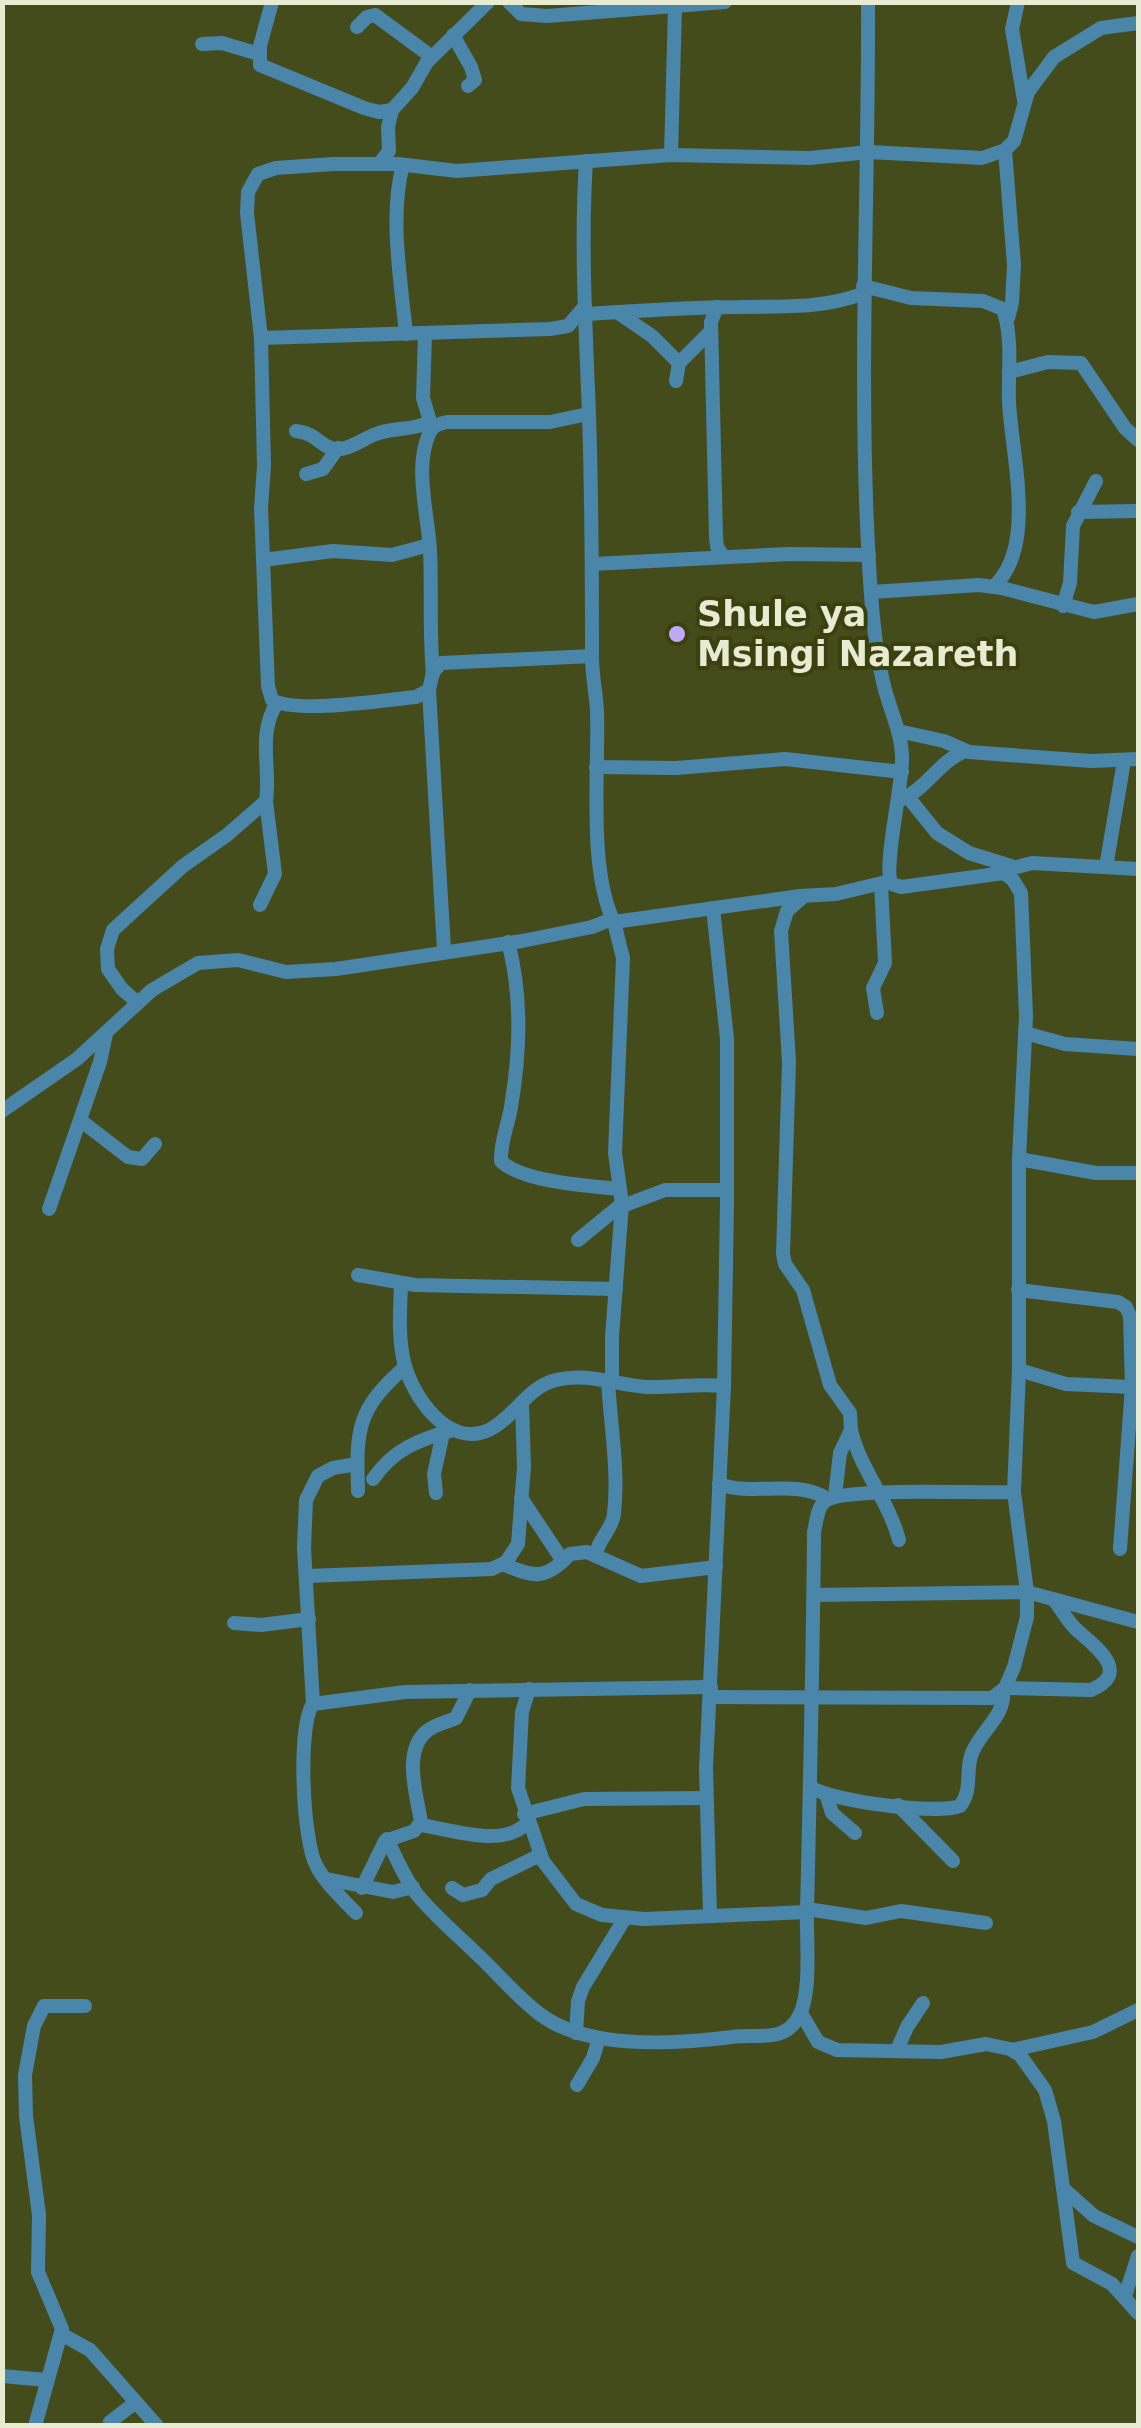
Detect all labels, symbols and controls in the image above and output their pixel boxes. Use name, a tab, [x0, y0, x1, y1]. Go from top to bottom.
place label: Shule ya Msingi Nazareth	[697, 594, 1018, 674]
marker: Shule ya Msingi Nazareth	[666, 623, 688, 645]

